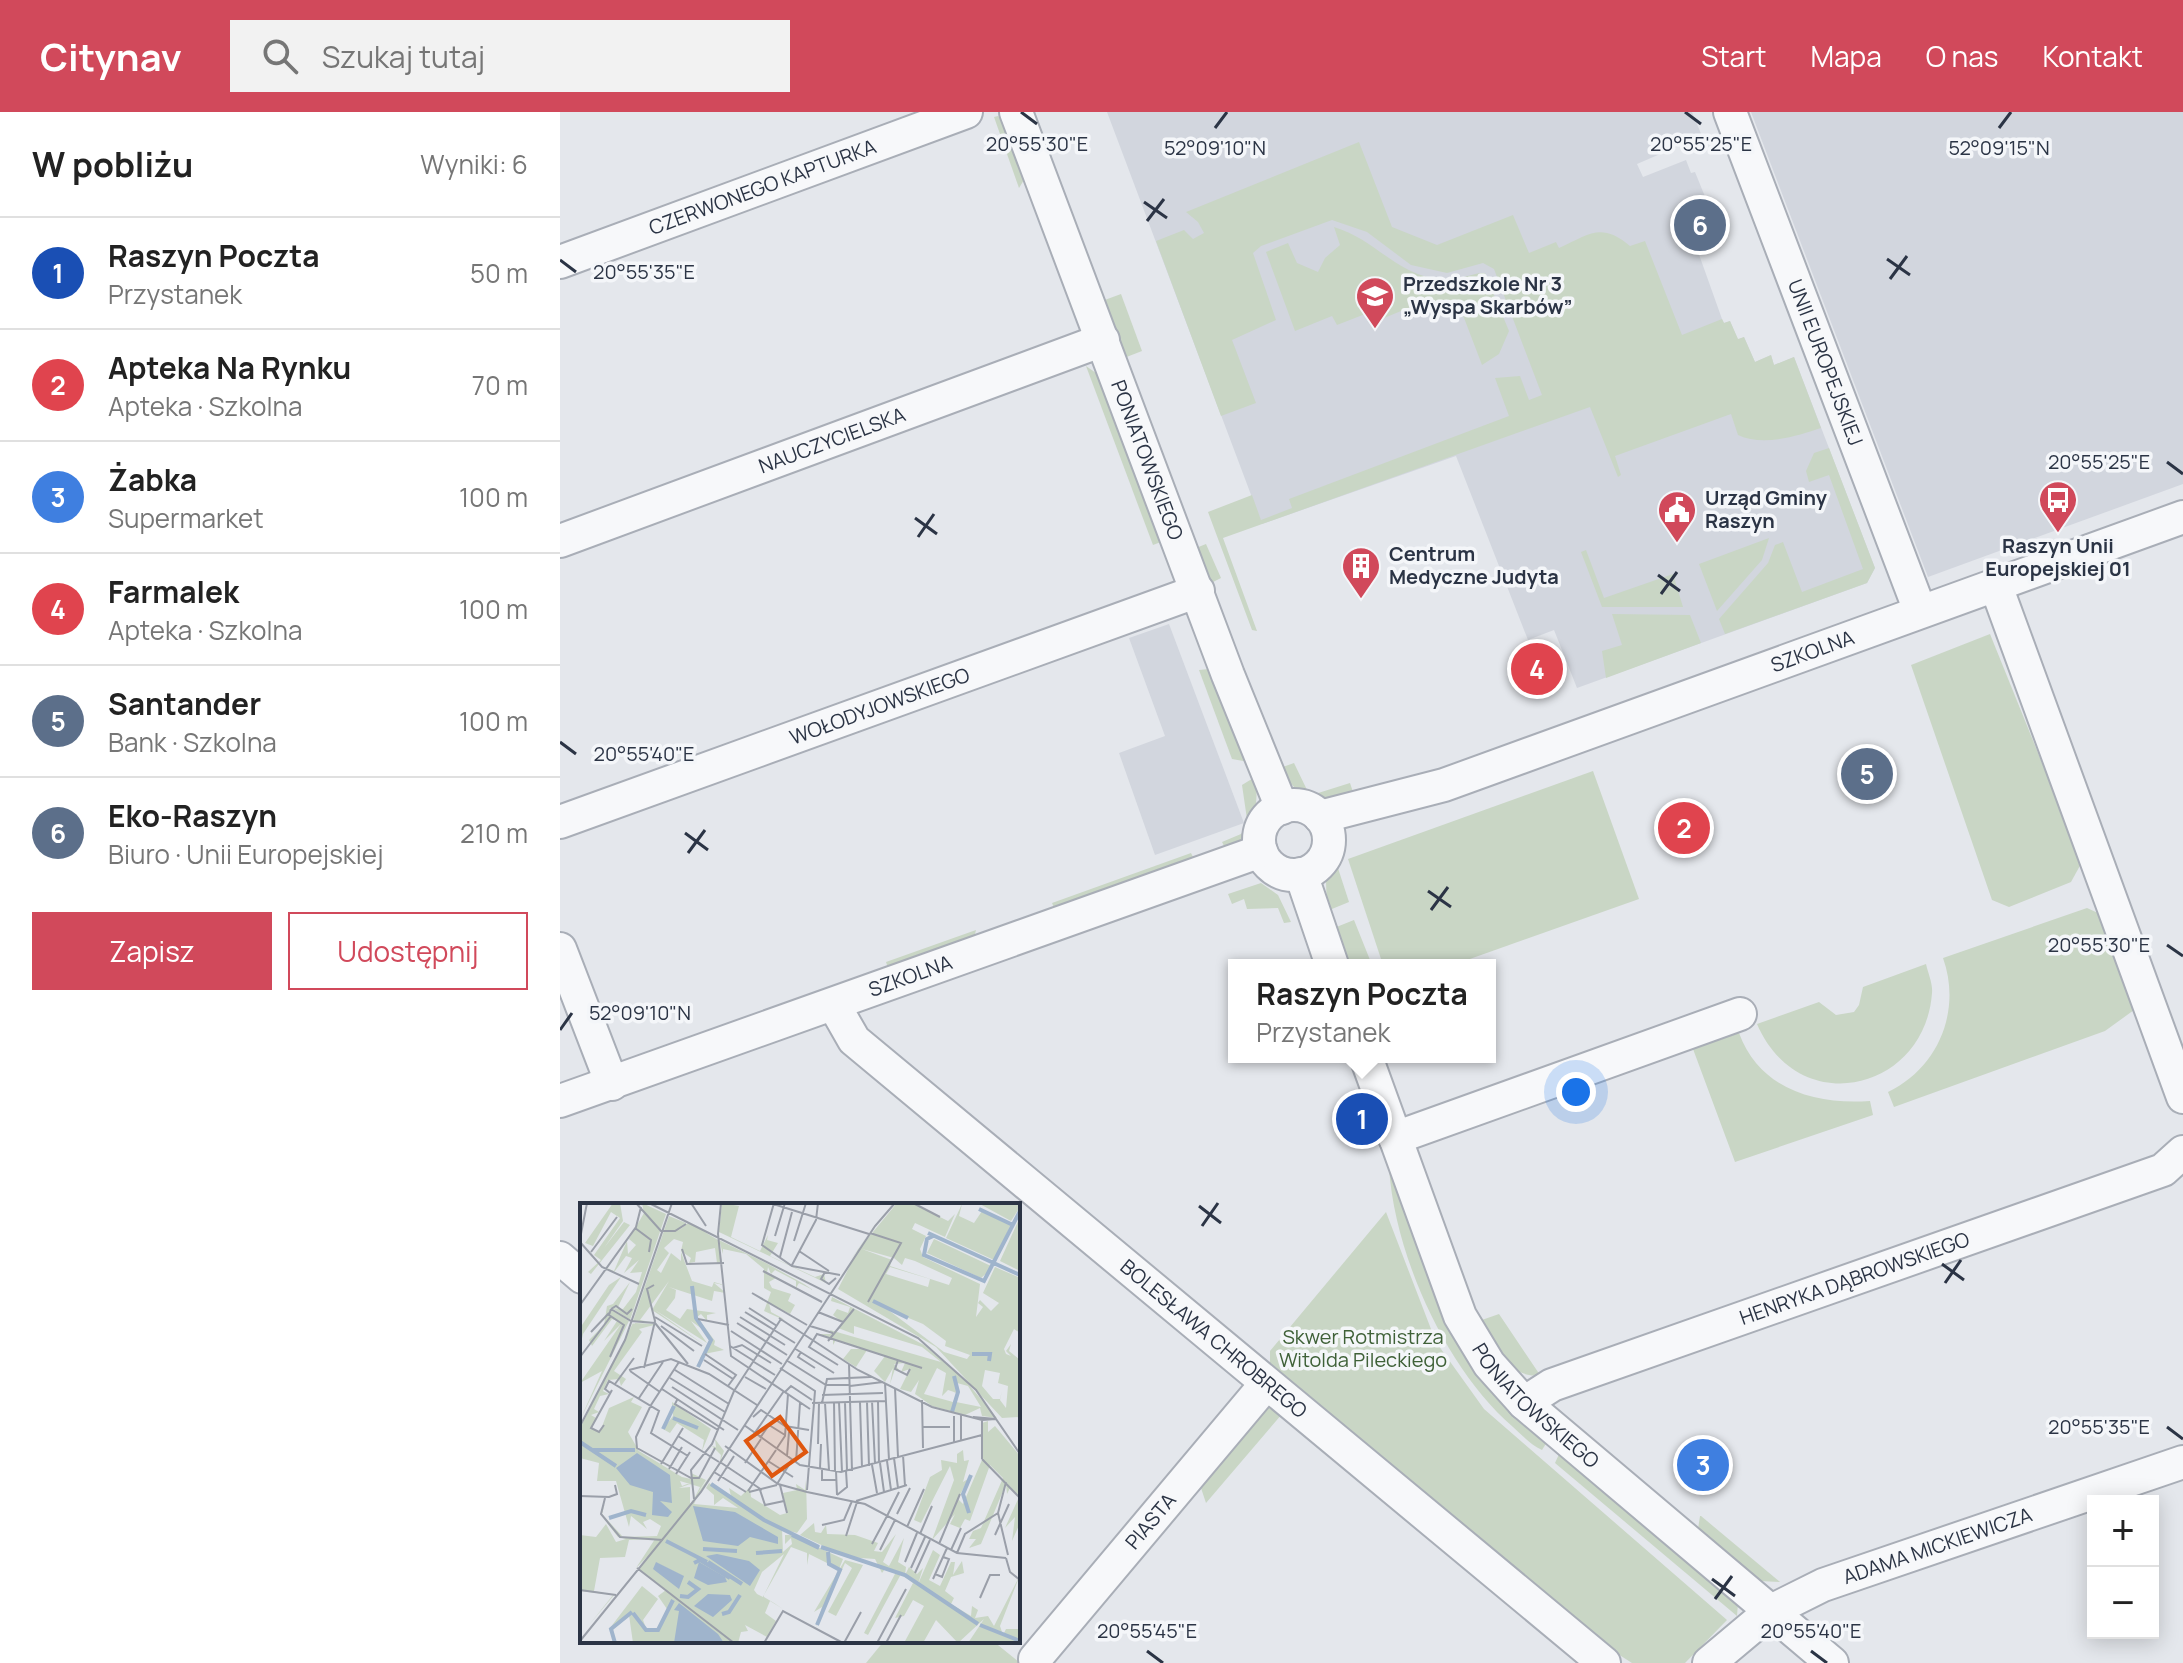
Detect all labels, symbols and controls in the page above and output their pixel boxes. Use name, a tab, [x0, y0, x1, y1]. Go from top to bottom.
search box	[230, 20, 790, 92]
text: Citynav	[40, 30, 182, 82]
icon: search	[258, 34, 302, 78]
text: Szukaj tutaj	[322, 36, 485, 77]
text: Start	[1701, 37, 1766, 75]
text: Mapa	[1810, 37, 1882, 75]
text: O nas	[1926, 37, 1998, 75]
text: Kontakt	[2042, 37, 2143, 75]
text: 20°55'30"E	[986, 130, 1088, 157]
text: 20°55'25"E	[1650, 130, 1752, 157]
street label: CZERWONEGO KAPTURKA	[645, 132, 880, 241]
text: 52°09'10"N	[1164, 134, 1266, 161]
text: 52°09'15"N	[1948, 134, 2050, 161]
text: W pobliżu	[32, 141, 193, 187]
text: Wyniki: 6	[420, 146, 528, 182]
pin: 6	[1674, 195, 1726, 255]
text: Raszyn Poczta	[108, 235, 320, 276]
text: 1	[52, 255, 64, 291]
text: 50 m	[470, 255, 528, 291]
text: 20°55'35"E	[593, 258, 695, 285]
place label: Przedszkole Nr 3 „Wyspa Skarbów”	[1403, 270, 1573, 320]
school or university icon: Przedszkole Nr 3 „Wyspa Skarbów”	[1354, 275, 1396, 330]
street label: UNII EUROPEJSKIEJ	[1782, 275, 1870, 449]
text: Przystanek	[108, 276, 242, 312]
text: Apteka Na Rynku	[108, 347, 351, 388]
text: 2	[50, 367, 66, 403]
text: 70 m	[472, 367, 528, 403]
street label: PONIATOWSKIEGO	[1105, 376, 1190, 544]
text: Apteka · Szkolna	[108, 388, 302, 424]
street label: NAUCZYCIELSKA	[755, 400, 909, 479]
text: 20°55'25"E	[2048, 448, 2150, 475]
text: Żabka	[108, 459, 197, 500]
text: 3	[50, 479, 66, 515]
text: 100 m	[459, 479, 528, 515]
bus stop icon: Raszyn Unii Europejskiej 01	[2037, 479, 2079, 534]
place label: Urząd Gminy Raszyn	[1705, 484, 1828, 534]
public building icon: Urząd Gminy Raszyn	[1656, 489, 1698, 544]
text: Supermarket	[108, 500, 264, 536]
place label: Raszyn Unii Europejskiej 01	[1985, 532, 2131, 582]
place label: Centrum Medyczne Judyta	[1389, 540, 1559, 590]
building icon: Centrum Medyczne Judyta	[1340, 545, 1382, 600]
text: Farmalek	[108, 571, 239, 612]
text: 4	[50, 591, 66, 627]
text: 100 m	[459, 591, 528, 627]
text: Apteka · Szkolna	[108, 612, 302, 648]
street label: SZKOLNA	[1767, 623, 1858, 678]
pin: 4	[1511, 639, 1563, 699]
street label: WOŁODYJOWSKIEGO	[786, 661, 973, 751]
text: Santander	[108, 683, 261, 724]
text: 5	[50, 703, 66, 739]
text: 100 m	[459, 703, 528, 739]
text: Bank · Szkolna	[108, 724, 277, 760]
text: 20°55'40"E	[594, 740, 694, 767]
pin: 5	[1841, 744, 1893, 804]
text: Eko-Raszyn	[108, 795, 277, 836]
pin: 2	[1658, 798, 1710, 858]
text: 6	[50, 815, 66, 851]
text: 210 m	[460, 815, 528, 851]
text: Biuro · Unii Europejskiej	[108, 836, 383, 872]
button: Zapisz	[32, 912, 272, 990]
button: Udostępnij	[288, 912, 528, 990]
text: 20°55'30"E	[2048, 931, 2150, 958]
street label: SZKOLNA	[865, 948, 956, 1003]
popup	[1228, 959, 1496, 1063]
text: Raszyn Poczta	[1256, 973, 1468, 1014]
text: 52°09'10"N	[589, 999, 691, 1026]
text: Przystanek	[1256, 1014, 1390, 1050]
your location	[1556, 1072, 1596, 1112]
pin: 1	[1336, 1089, 1388, 1149]
inset map	[580, 1203, 1020, 1643]
street label: HENRYKA DĄBROWSKIEGO	[1736, 1225, 1973, 1331]
street label: BOLESŁAWA CHROBREGO	[1115, 1253, 1313, 1424]
park label: Skwer Rotmistrza Witolda Pileckiego	[1279, 1323, 1447, 1373]
street label: PONIATOWSKIEGO	[1466, 1338, 1605, 1474]
text: 20°55'35"E	[2048, 1413, 2150, 1440]
pin: 3	[1677, 1435, 1729, 1495]
street label: PIASTA	[1119, 1487, 1182, 1555]
map controls	[2087, 1495, 2159, 1639]
button: +	[2087, 1495, 2159, 1567]
street label: ADAMA MICKIEWICZA	[1839, 1500, 2036, 1590]
button: −	[2087, 1567, 2159, 1639]
text: 20°55'45"E	[1097, 1617, 1197, 1644]
text: 20°55'40"E	[1761, 1617, 1861, 1644]

